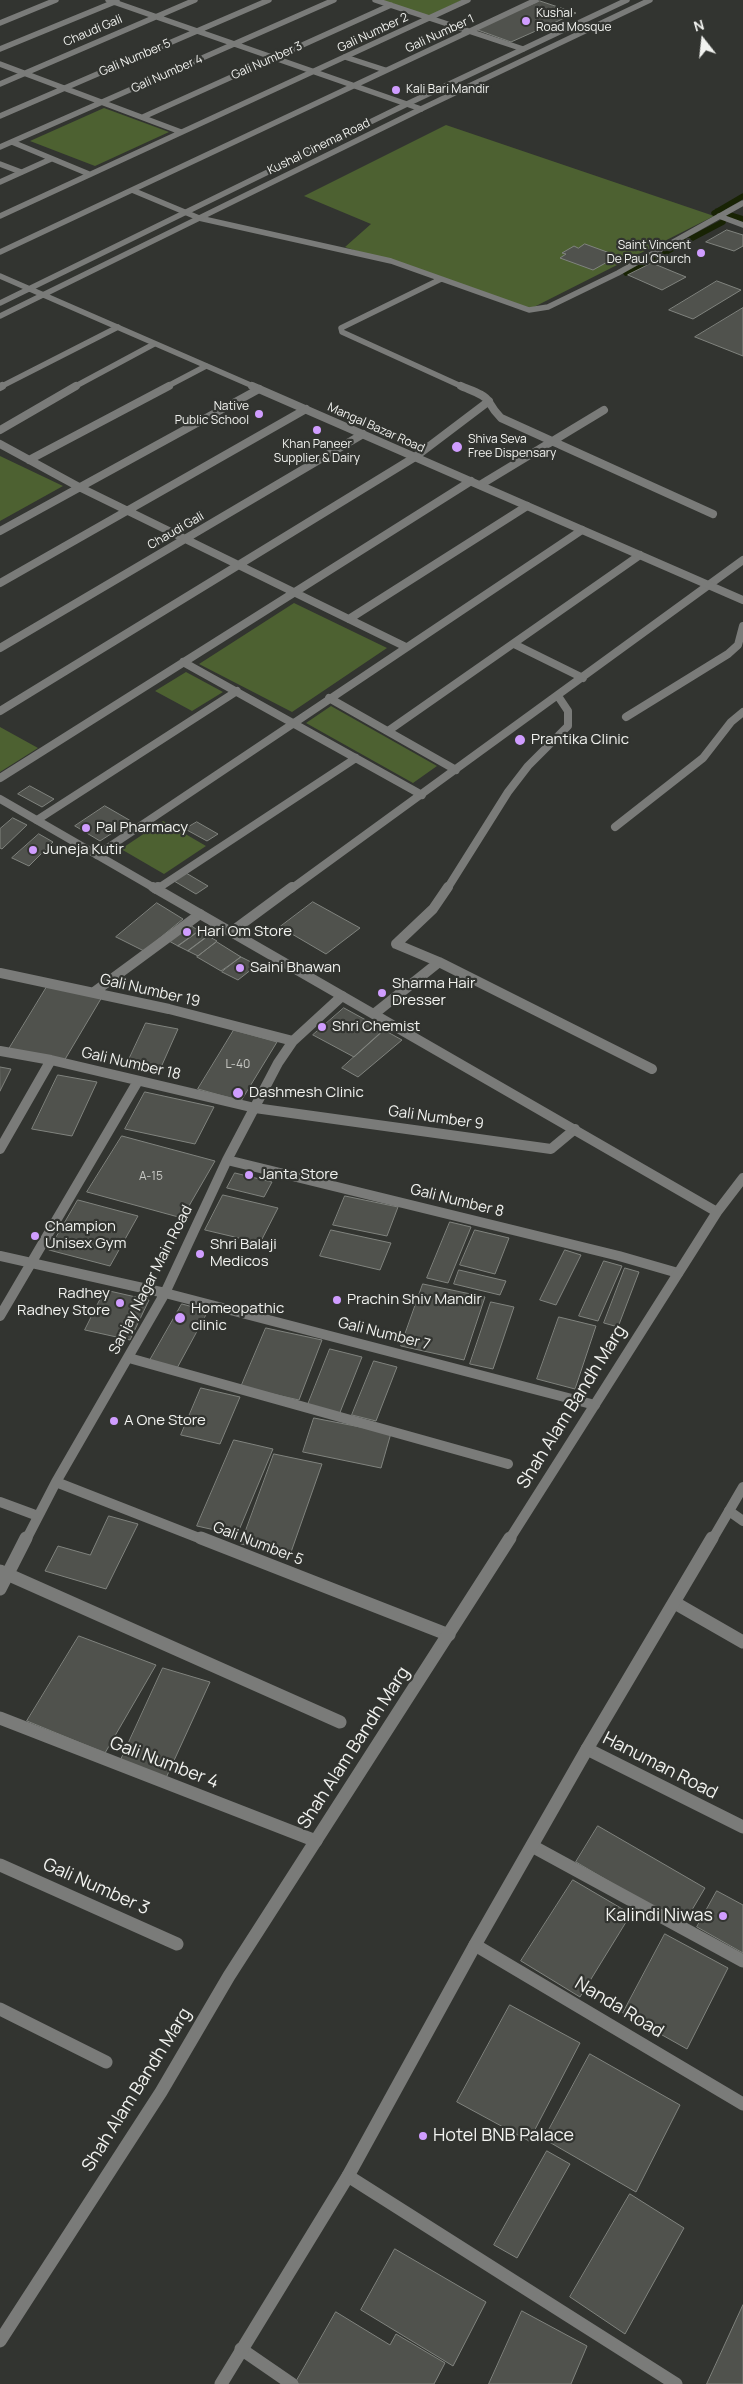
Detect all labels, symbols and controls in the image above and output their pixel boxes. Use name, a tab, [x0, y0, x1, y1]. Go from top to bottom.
place label: Kushal Road Mosque	[536, 7, 612, 35]
street label: Gali Number 2	[335, 10, 411, 56]
street label: Chaudi Gali	[61, 12, 125, 50]
street label: Gali Number 1	[403, 12, 477, 56]
marker: Kushal Road Mosque	[520, 15, 532, 27]
north arrow	[678, 15, 728, 65]
text: N	[691, 15, 706, 36]
street label: Gali Number 5	[97, 36, 173, 80]
street label: Gali Number 3	[229, 39, 305, 83]
street label: Gali Number 4	[129, 52, 205, 96]
place label: Kali Bari Mandir	[406, 83, 489, 97]
marker: Kali Bari Mandir	[390, 84, 402, 96]
street label: Kushal Cinema Road	[265, 116, 373, 178]
place label: Saint Vincent De Paul Church	[607, 239, 691, 267]
marker: Saint Vincent De Paul Church	[695, 247, 707, 259]
place label: Native Public School	[175, 400, 249, 428]
street label: Mangal Bazar Road	[325, 400, 427, 456]
marker: Native Public School	[253, 408, 265, 420]
marker: Khan Paneer Supplier & Dairy	[311, 424, 323, 436]
place label: Shiva Seva Free Dispensary	[468, 433, 556, 461]
place label: Khan Paneer Supplier & Dairy	[274, 438, 360, 466]
marker: Shiva Seva Free Dispensary	[450, 440, 464, 454]
street label: Chaudi Gali	[145, 509, 207, 553]
place label: Prantika Clinic	[531, 731, 629, 749]
marker: Prantika Clinic	[513, 733, 527, 747]
place label: Pal Pharmacy	[96, 819, 188, 837]
marker: Pal Pharmacy	[80, 822, 92, 834]
place label: Juneja Kutir	[43, 841, 124, 859]
marker: Juneja Kutir	[27, 844, 39, 856]
place label: Hari Om Store	[197, 923, 292, 941]
marker: Hari Om Store	[181, 926, 193, 938]
place label: Saini Bhawan	[250, 959, 341, 977]
marker: Saini Bhawan	[234, 962, 246, 974]
street label: Gali Number 19	[98, 971, 202, 1011]
place label: Sharma Hair Dresser	[392, 975, 475, 1010]
marker: Sharma Hair Dresser	[376, 987, 388, 999]
place label: Shri Chemist	[332, 1018, 420, 1036]
marker: Shri Chemist	[316, 1021, 328, 1033]
street label: Gali Number 18	[80, 1044, 182, 1084]
house number: L-40	[226, 1058, 250, 1072]
place label: Dashmesh Clinic	[249, 1084, 364, 1102]
marker: Dashmesh Clinic	[231, 1086, 245, 1100]
street label: Gali Number 9	[387, 1102, 485, 1134]
place label: Janta Store	[259, 1166, 338, 1184]
marker: Janta Store	[243, 1169, 255, 1181]
house number: A-15	[139, 1170, 163, 1184]
street label: Gali Number 8	[408, 1181, 506, 1221]
street label: Sanjay Nagar Main Road	[105, 1202, 197, 1358]
place label: Champion Unisex Gym	[45, 1218, 126, 1253]
marker: Champion Unisex Gym	[29, 1230, 41, 1242]
place label: Shri Balaji Medicos	[210, 1236, 277, 1271]
marker: Shri Balaji Medicos	[194, 1248, 206, 1260]
place label: Radhey Radhey Store	[17, 1285, 110, 1320]
place label: Prachin Shiv Mandir	[347, 1291, 482, 1309]
marker: Prachin Shiv Mandir	[331, 1294, 343, 1306]
marker: Radhey Radhey Store	[114, 1297, 126, 1309]
place label: Homeopathic clinic	[191, 1300, 284, 1335]
marker: Homeopathic clinic	[173, 1311, 187, 1325]
street label: Gali Number 7	[336, 1314, 432, 1354]
street label: Shah Alam Bandh Marg	[513, 1321, 631, 1493]
place label: A One Store	[124, 1412, 206, 1430]
marker: A One Store	[108, 1415, 120, 1427]
street label: Gali Number 5	[210, 1518, 306, 1570]
street label: Shah Alam Bandh Marg	[293, 1663, 415, 1833]
street label: Hanuman Road	[599, 1728, 721, 1804]
street label: Gali Number 4	[107, 1732, 221, 1794]
street label: Gali Number 3	[39, 1854, 153, 1920]
place label: Kalindi Niwas	[606, 1905, 713, 1927]
marker: Kalindi Niwas	[717, 1910, 729, 1922]
street label: Nanda Road	[571, 1973, 667, 2043]
street label: Shah Alam Bandh Marg	[78, 2004, 196, 2176]
place label: Hotel BNB Palace	[433, 2125, 574, 2147]
marker: Hotel BNB Palace	[417, 2130, 429, 2142]

